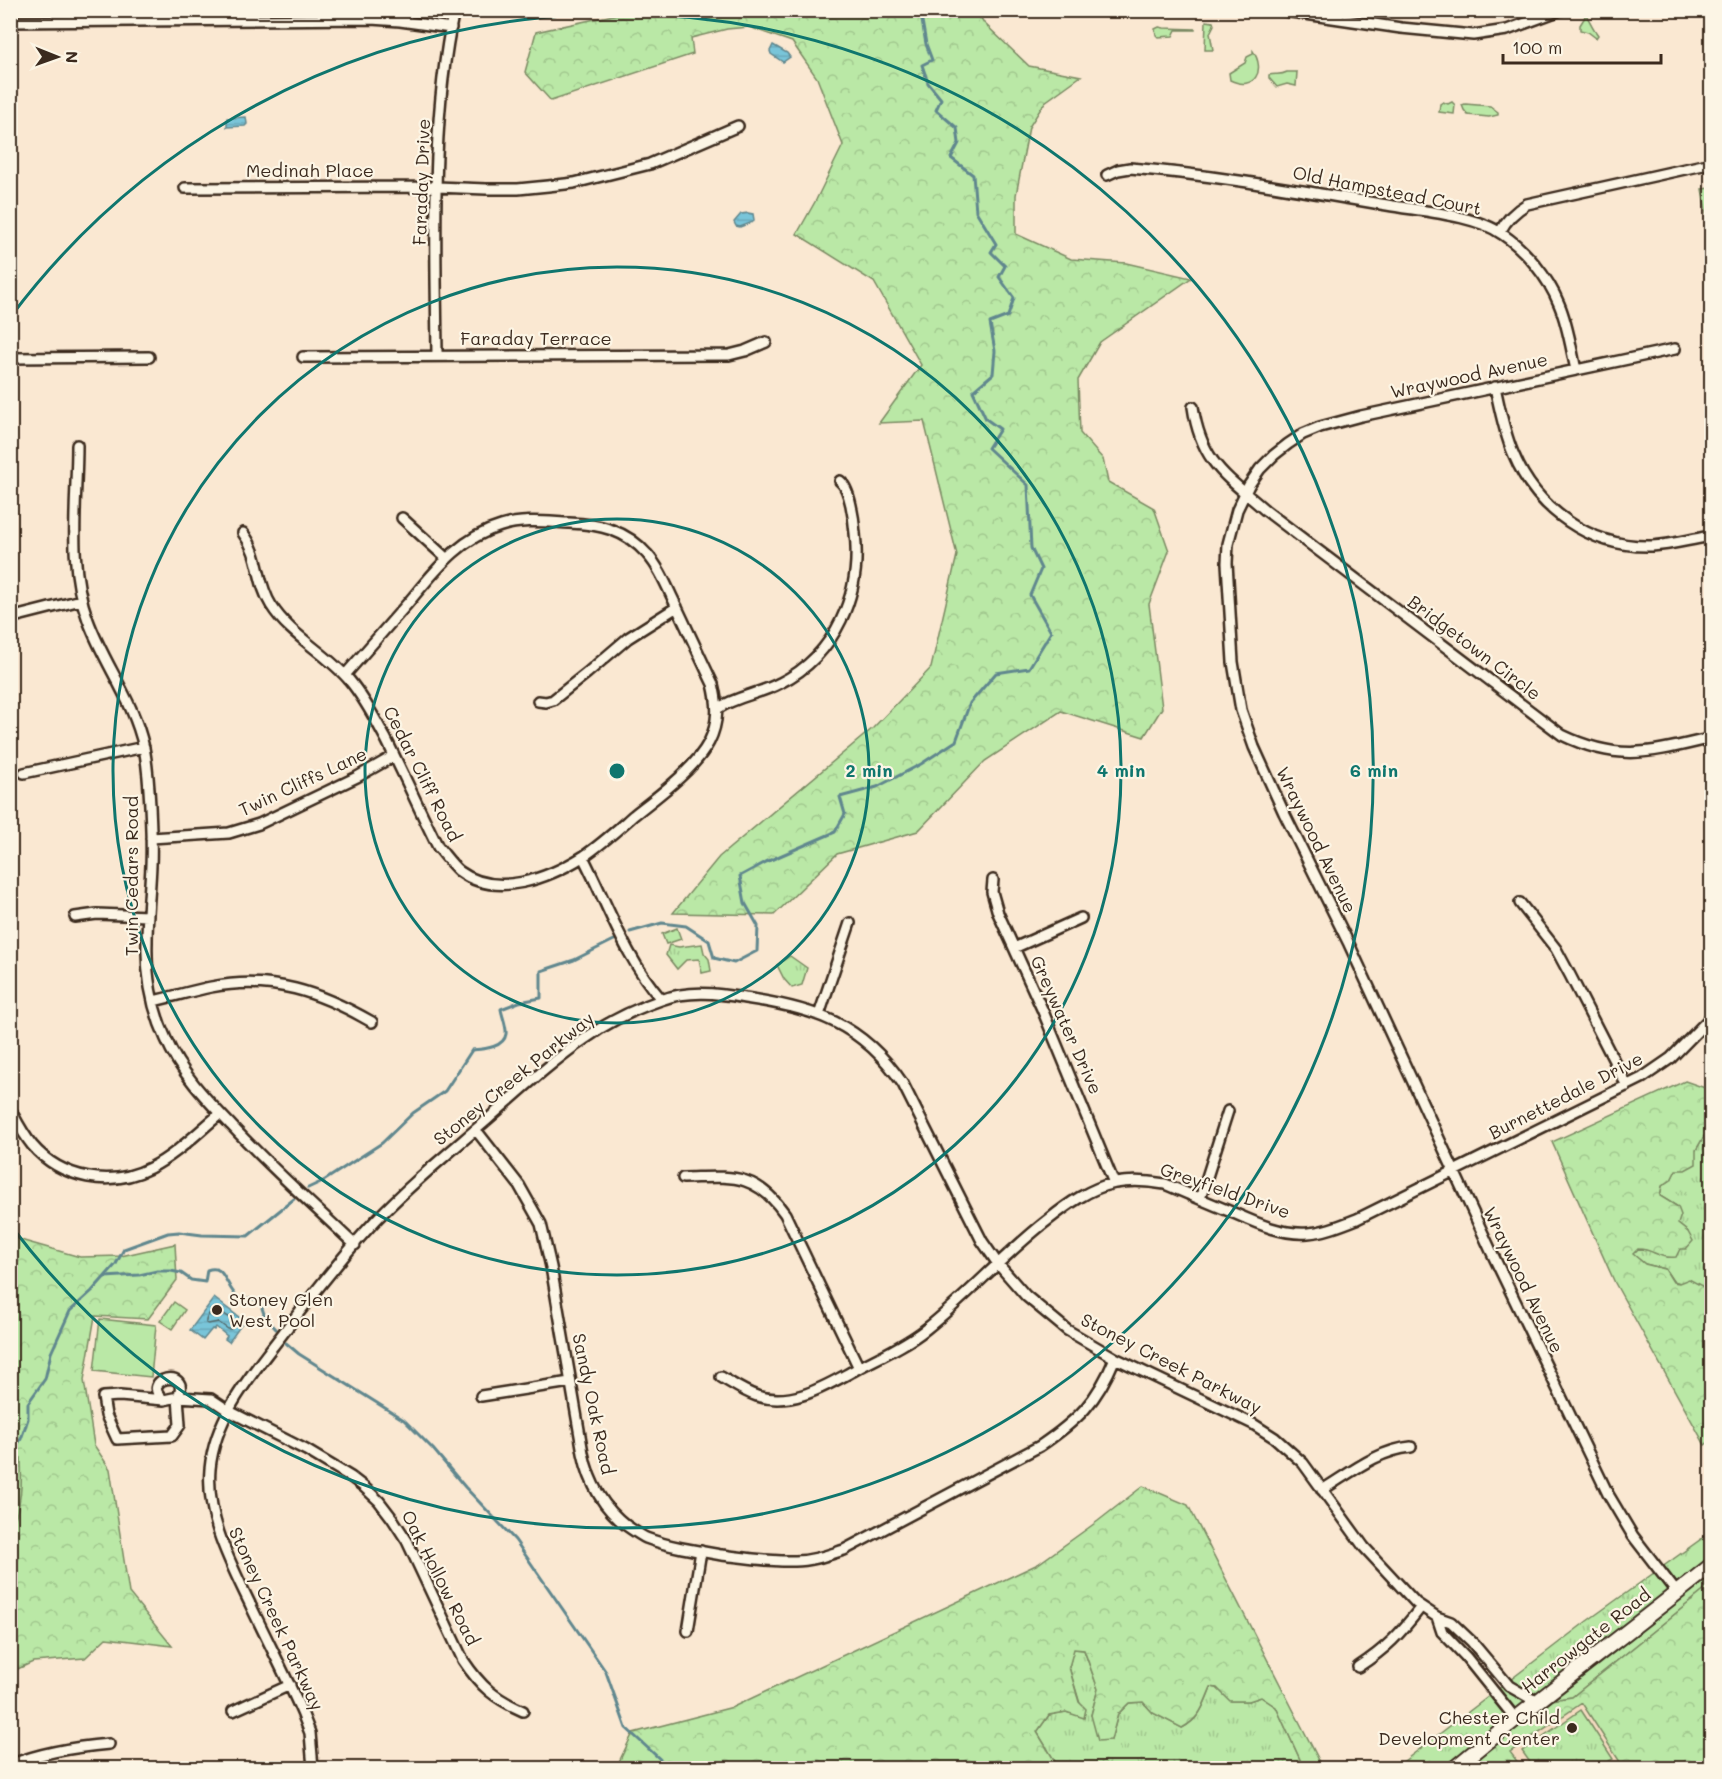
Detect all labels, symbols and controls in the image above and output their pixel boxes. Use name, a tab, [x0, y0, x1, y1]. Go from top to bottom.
north arrow	[27, 27, 87, 87]
scale bar	[1503, 27, 1660, 65]
text: 100 m	[1512, 35, 1562, 59]
text: N	[62, 51, 83, 64]
street label: Faraday Drive	[407, 118, 435, 246]
street label: Medinah Place	[246, 158, 374, 182]
street label: Old Hampstead Court	[1291, 160, 1484, 220]
street label: Faraday Terrace	[460, 326, 612, 350]
street label: Wraywood Avenue	[1388, 347, 1550, 403]
street label: Bridgetown Circle	[1403, 589, 1546, 705]
street label: Cedar Cliff Road	[378, 702, 467, 845]
street label: Twin Cliffs Lane	[235, 741, 370, 821]
text: 2 min	[845, 758, 893, 782]
text: 4 min	[1097, 758, 1145, 782]
text: 6 min	[1350, 758, 1398, 782]
centre of rings	[607, 761, 627, 781]
street label: Wraywood Avenue	[1271, 762, 1363, 917]
street label: Twin Cedars Road	[119, 796, 143, 956]
street label: Greywater Drive	[1026, 951, 1108, 1098]
street label: Stoney Creek Parkway	[428, 1006, 599, 1150]
street label: Burnettedale Drive	[1484, 1046, 1647, 1144]
street label: Greyfield Drive	[1157, 1157, 1293, 1224]
street label: Wraywood Avenue	[1478, 1202, 1570, 1357]
place label: Stoney Glen West Pool	[229, 1287, 333, 1332]
marker: Stoney Glen West Pool	[210, 1303, 224, 1317]
street label: Stoney Creek Parkway	[1077, 1307, 1266, 1419]
street label: Sandy Oak Road	[567, 1331, 621, 1476]
street label: Oak Hollow Road	[396, 1506, 485, 1649]
street label: Stoney Creek Parkway	[224, 1523, 330, 1714]
street label: Harrowgate Road	[1516, 1582, 1655, 1698]
place label: Chester Child Development Center	[1378, 1705, 1560, 1750]
marker: Chester Child Development Center	[1565, 1721, 1579, 1735]

